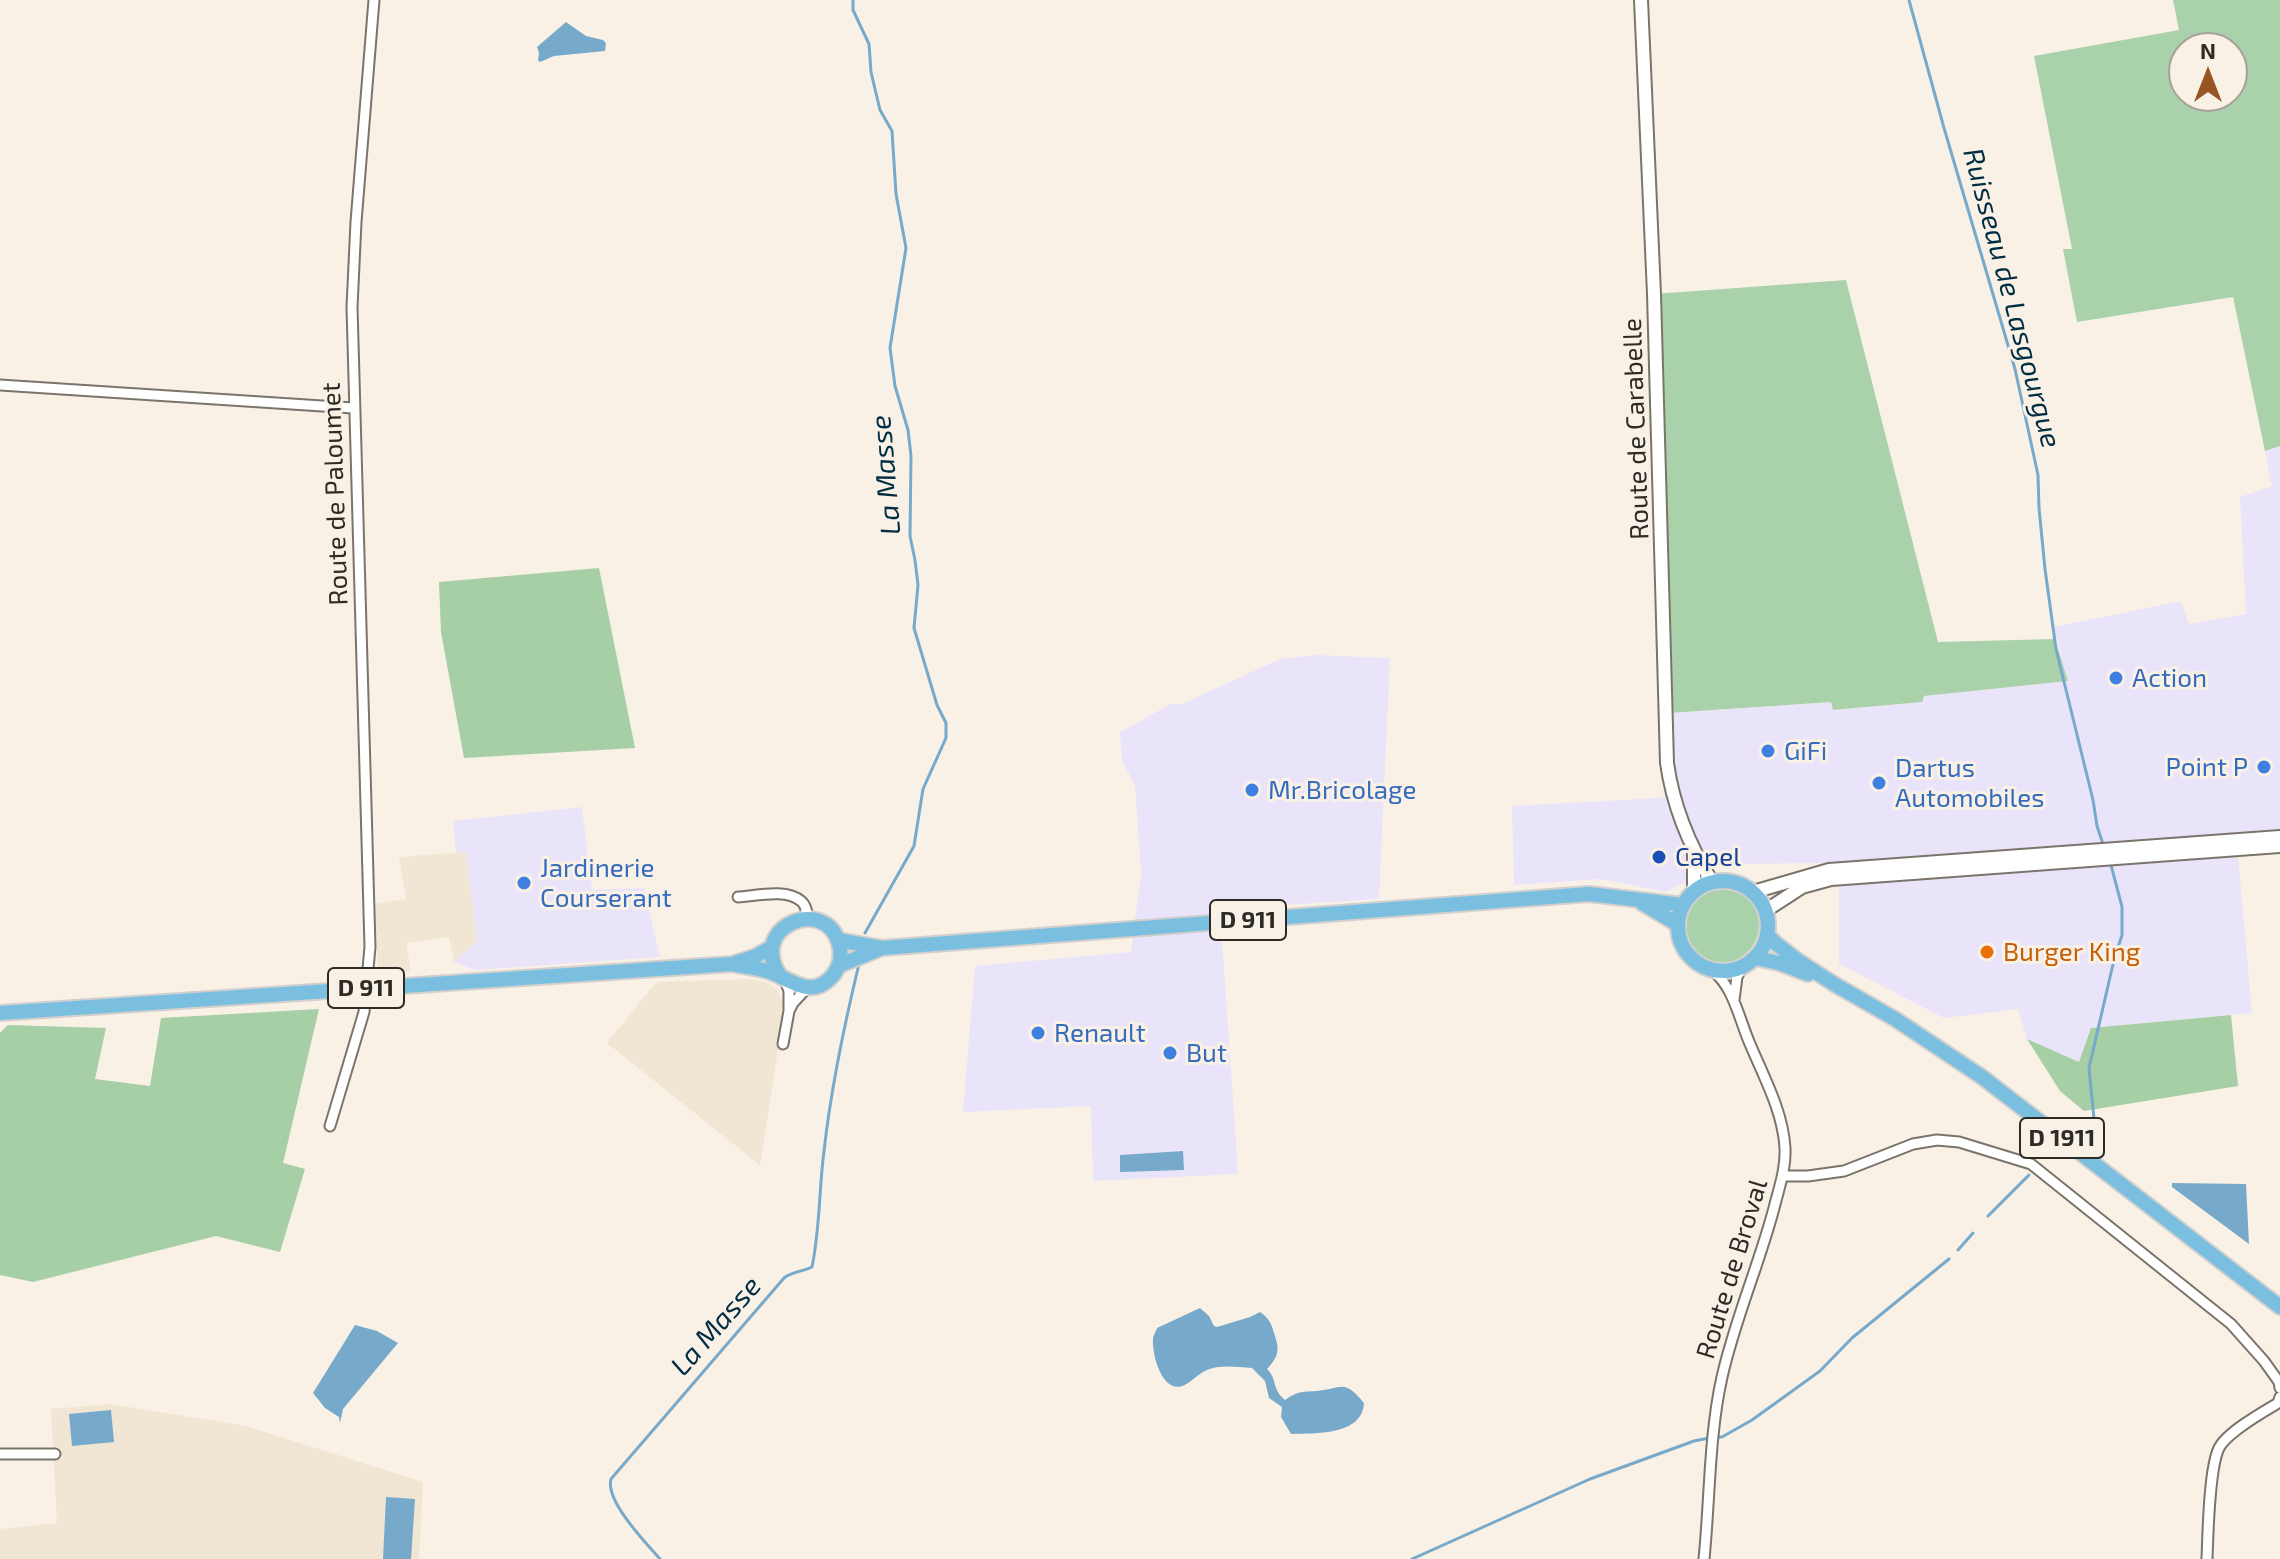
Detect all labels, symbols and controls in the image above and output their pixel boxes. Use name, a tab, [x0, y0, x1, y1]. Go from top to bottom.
north arrow	[2168, 32, 2248, 112]
text: N	[2200, 37, 2216, 63]
water label: Ruisseau de Lasgourgue	[1956, 144, 2068, 452]
street label: Route de Carabelle	[1617, 318, 1655, 540]
street label: Route de Paloumet	[316, 382, 354, 606]
water label: La Masse	[864, 414, 908, 536]
place label: Action	[2132, 662, 2207, 694]
marker: Action	[2107, 669, 2125, 687]
place label: GiFi	[1784, 735, 1827, 767]
marker: GiFi	[1759, 742, 1777, 760]
place label: Point P	[2165, 751, 2248, 783]
place label: Dartus Automobiles	[1895, 752, 2044, 814]
marker: Point P	[2255, 758, 2273, 776]
place label: Mr.Bricolage	[1268, 774, 1416, 806]
marker: Dartus Automobiles	[1870, 774, 1888, 792]
marker: Mr.Bricolage	[1243, 781, 1261, 799]
place label: Capel	[1675, 841, 1741, 873]
marker: Capel	[1650, 848, 1668, 866]
place label: Jardinerie Courserant	[540, 852, 672, 914]
marker: Jardinerie Courserant	[515, 874, 533, 892]
road number: D 911	[1210, 900, 1286, 940]
place label: Burger King	[2003, 936, 2140, 968]
marker: Burger King	[1978, 943, 1996, 961]
road number: D 911	[328, 968, 404, 1008]
place label: Renault	[1054, 1017, 1146, 1049]
marker: Renault	[1029, 1024, 1047, 1042]
place label: But	[1186, 1037, 1227, 1069]
marker: But	[1161, 1044, 1179, 1062]
road number: D 1911	[2020, 1118, 2104, 1158]
street label: Route de Broval	[1690, 1175, 1774, 1363]
water label: La Masse	[664, 1270, 768, 1382]

